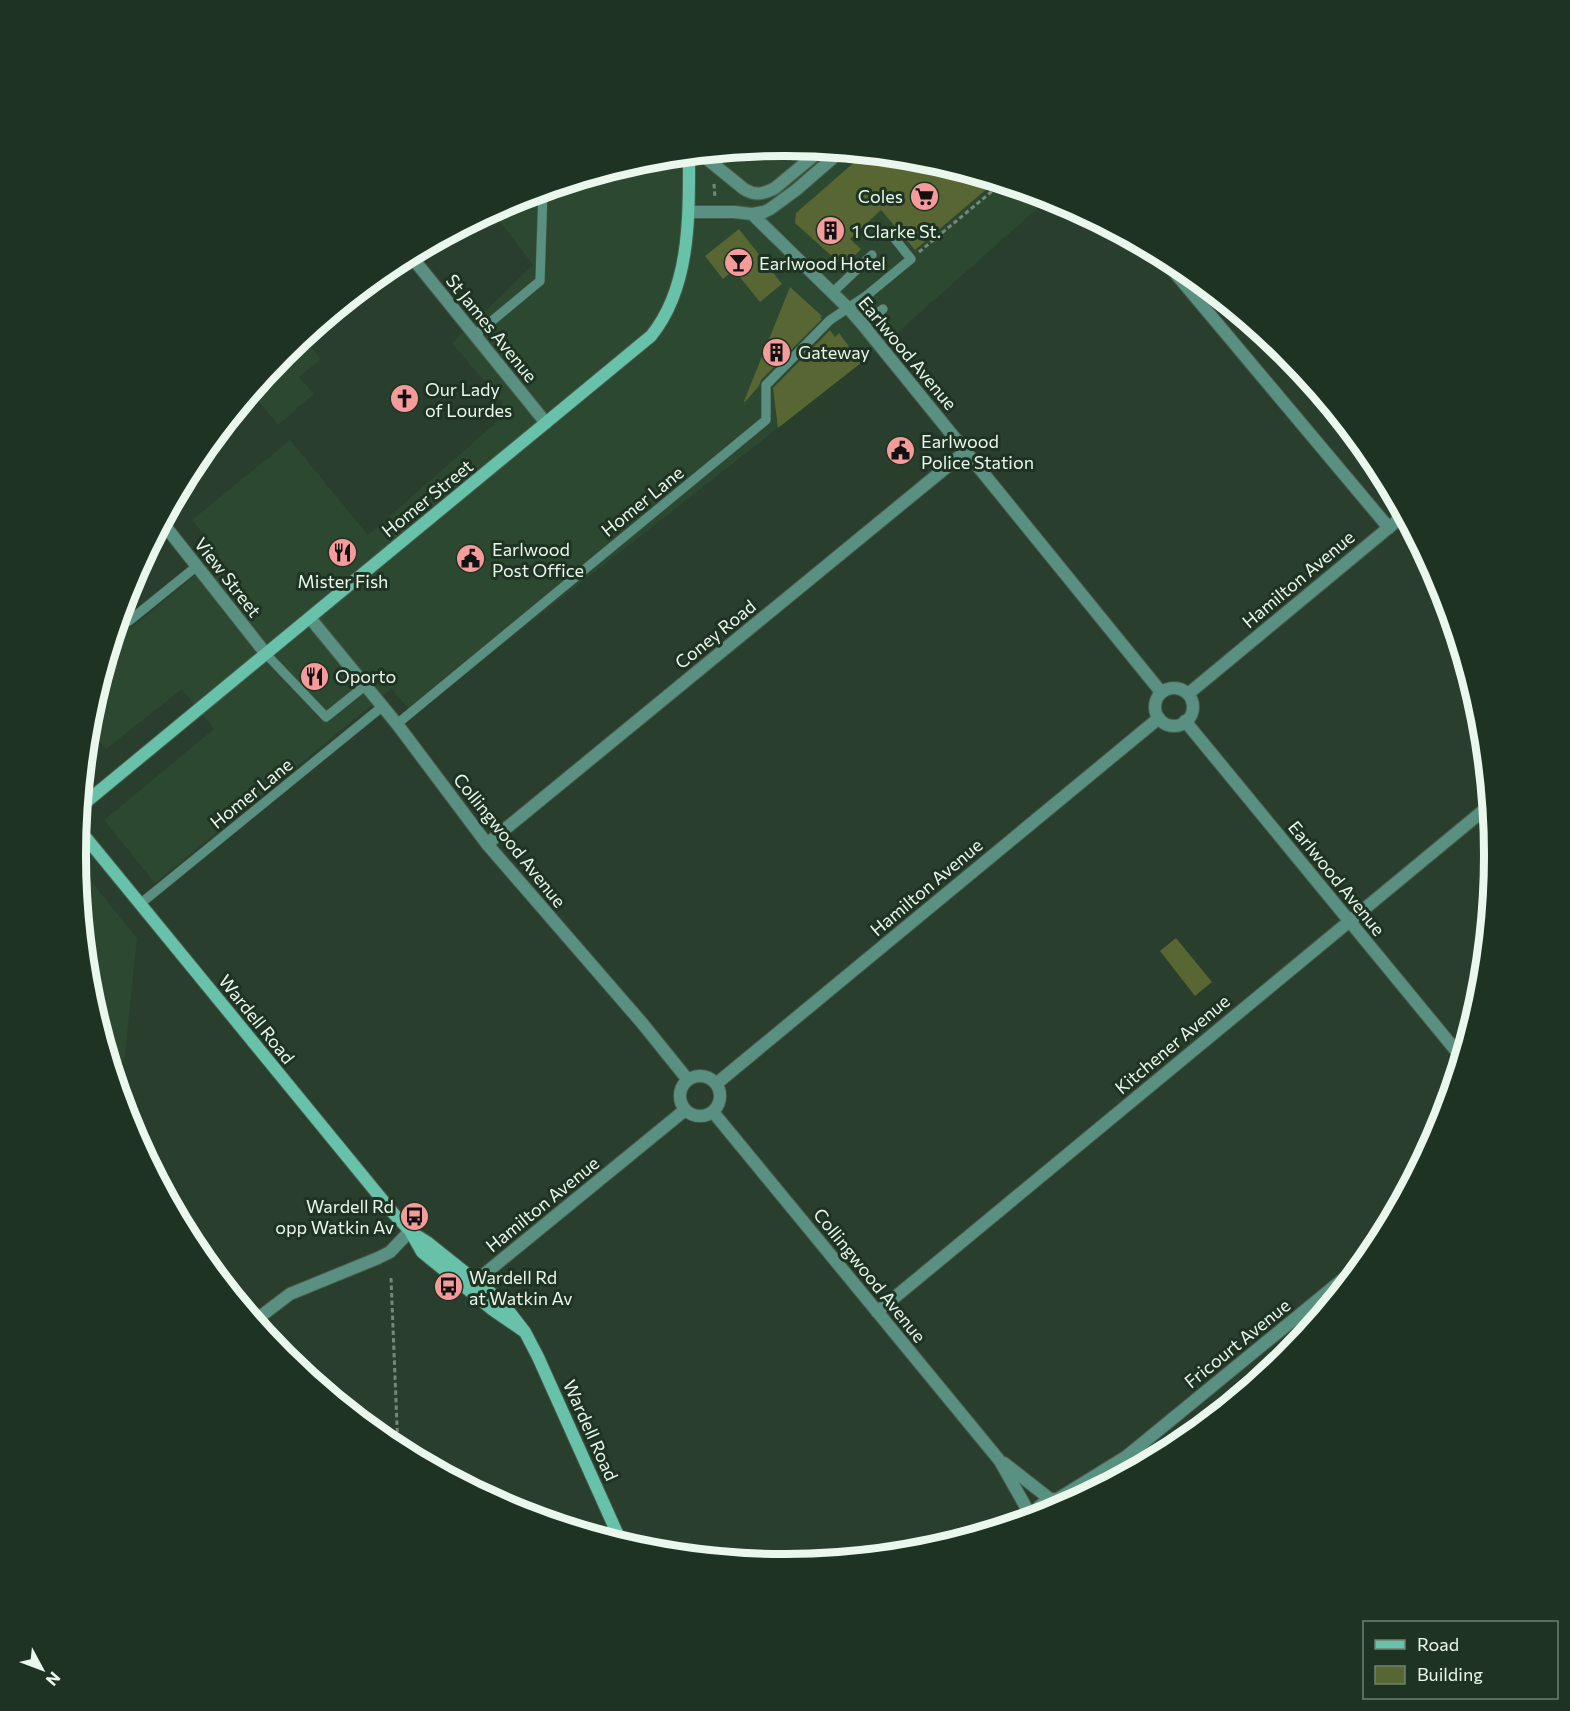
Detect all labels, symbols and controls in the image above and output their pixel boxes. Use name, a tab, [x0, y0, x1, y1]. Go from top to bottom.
supermarket icon: Coles	[908, 180, 940, 212]
place label: Coles	[858, 185, 903, 207]
building icon: 1 Clarke St.	[815, 215, 847, 247]
place label: 1 Clarke St.	[852, 220, 941, 242]
bar icon: Earlwood Hotel	[722, 247, 754, 279]
place label: Earlwood Hotel	[759, 252, 886, 274]
street label: St James Avenue	[442, 270, 542, 386]
street label: Earlwood Avenue	[854, 292, 962, 414]
building icon: Gateway	[761, 336, 793, 368]
place label: Gateway	[798, 341, 870, 363]
place label: Our Lady of Lourdes	[425, 378, 512, 421]
church icon: Our Lady of Lourdes	[388, 383, 420, 415]
place label: Earlwood Police Station	[921, 430, 1034, 473]
public building icon: Earlwood Police Station	[884, 435, 916, 467]
street label: Homer Street	[377, 455, 477, 541]
street label: Homer Lane	[596, 461, 688, 541]
street label: Hamilton Avenue	[1237, 526, 1359, 632]
street label: View Street	[190, 533, 266, 621]
restaurant icon: Mister Fish	[327, 536, 359, 568]
place label: Earlwood Post Office	[492, 538, 584, 581]
public building icon: Earlwood Post Office	[455, 543, 487, 575]
place label: Mister Fish	[298, 570, 388, 592]
street label: Coney Road	[670, 595, 760, 673]
restaurant icon: Oporto	[298, 660, 330, 692]
place label: Oporto	[335, 665, 396, 687]
street label: Homer Lane	[205, 753, 297, 833]
street label: Collingwood Avenue	[449, 768, 571, 912]
street label: Earlwood Avenue	[1284, 816, 1390, 940]
street label: Hamilton Avenue	[865, 834, 987, 940]
street label: Wardell Road	[214, 970, 300, 1068]
street label: Kitchener Avenue	[1110, 990, 1234, 1098]
street label: Hamilton Avenue	[481, 1152, 603, 1256]
place label: Wardell Rd opp Watkin Av	[275, 1195, 394, 1238]
bus stop icon: Wardell Rd opp Watkin Av	[399, 1200, 431, 1232]
street label: Collingwood Avenue	[809, 1203, 931, 1347]
place label: Wardell Rd at Watkin Av	[469, 1266, 573, 1309]
bus stop icon: Wardell Rd at Watkin Av	[432, 1271, 464, 1303]
street label: Fricourt Avenue	[1180, 1294, 1294, 1392]
street label: Wardell Road	[559, 1376, 623, 1484]
legend	[1363, 1621, 1558, 1699]
text: Road	[1417, 1633, 1459, 1655]
north arrow	[12, 1639, 72, 1699]
text: Building	[1417, 1663, 1483, 1685]
text: N	[43, 1668, 65, 1690]

